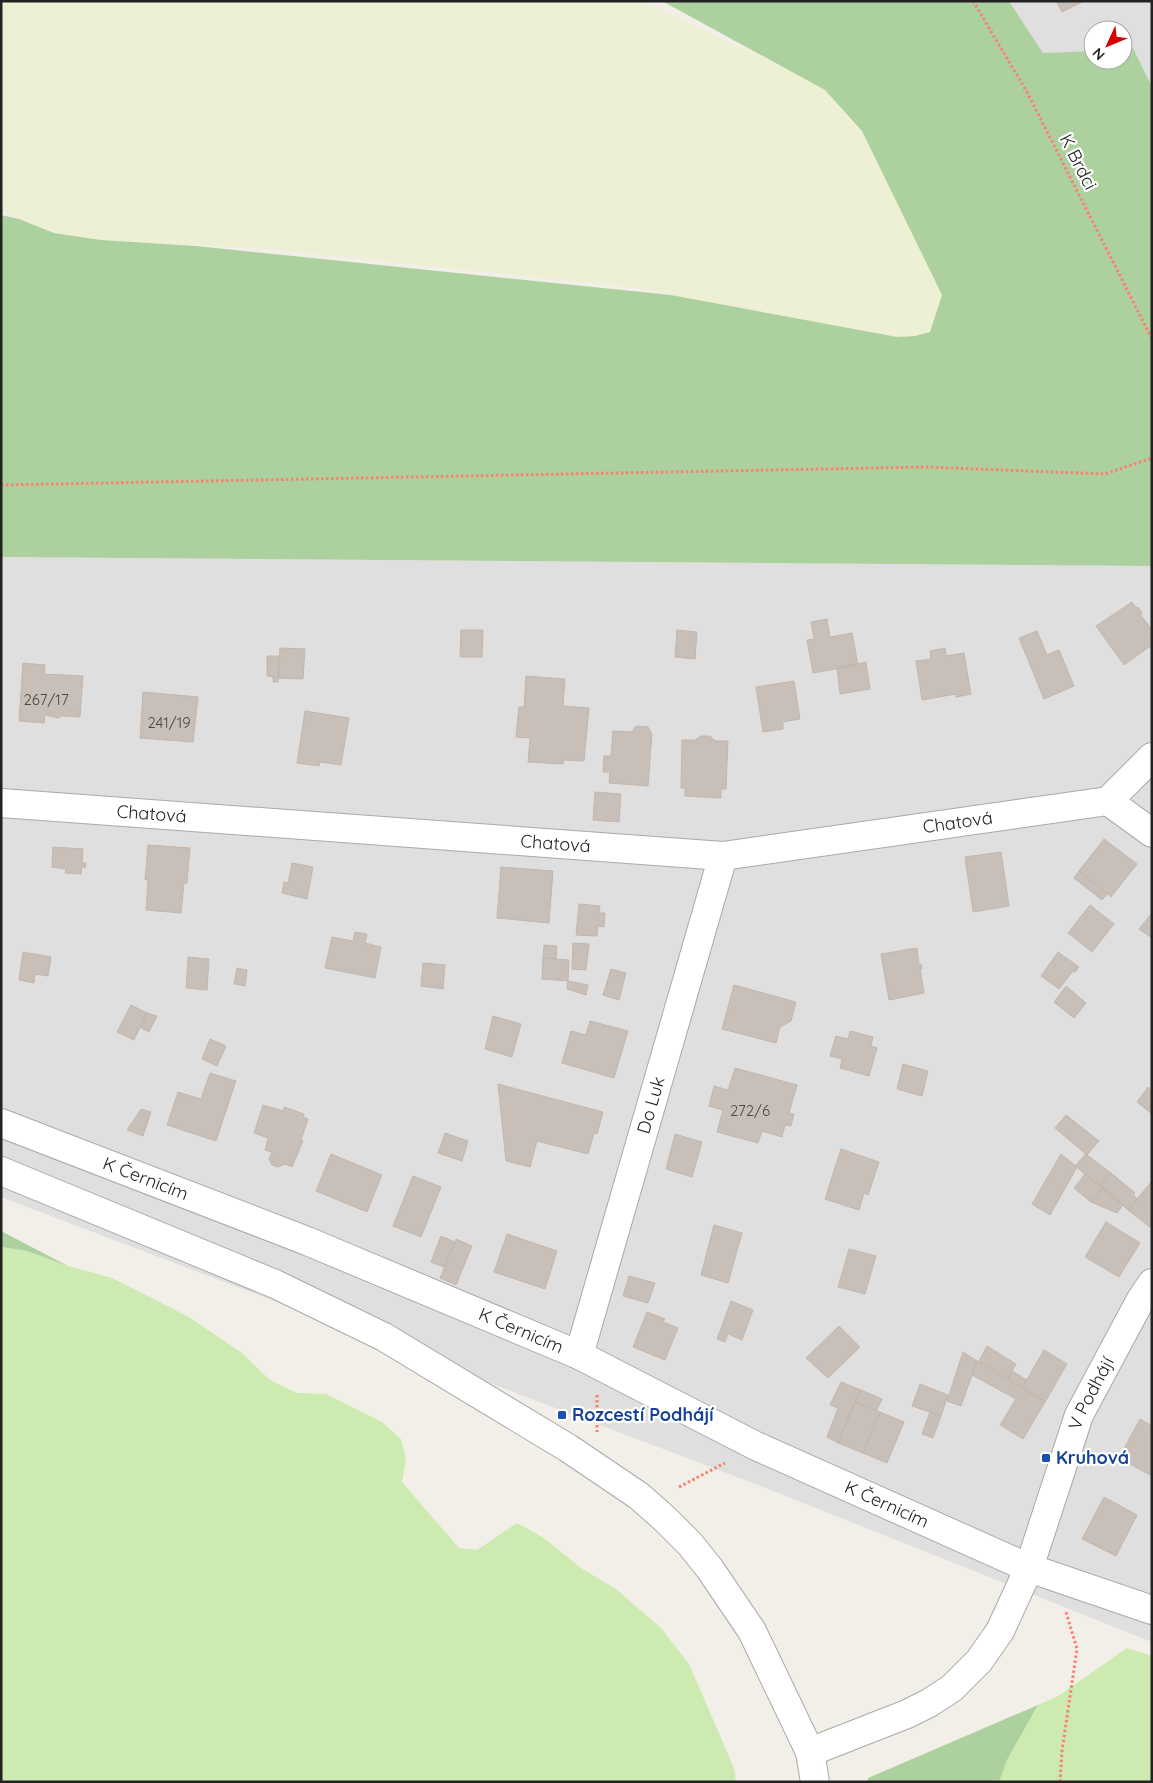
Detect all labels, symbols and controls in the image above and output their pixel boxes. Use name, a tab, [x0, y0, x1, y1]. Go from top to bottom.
north arrow	[1083, 20, 1133, 70]
text: N	[1089, 44, 1109, 64]
street label: K Brdci	[1055, 130, 1102, 193]
house number: 267/17	[23, 690, 69, 709]
house number: 241/19	[147, 713, 191, 732]
street label: Chatová	[116, 800, 187, 828]
street label: Chatová	[921, 806, 994, 838]
street label: Chatová	[520, 829, 591, 857]
street label: Do Luk	[631, 1074, 670, 1136]
house number: 272/6	[730, 1101, 770, 1120]
street label: K Černicím	[100, 1151, 192, 1205]
street label: K Černicím	[475, 1302, 567, 1358]
street label: V Podhájí	[1063, 1353, 1119, 1433]
place label: Rozcestí Podhájí	[572, 1403, 714, 1426]
marker: Rozcestí Podhájí	[556, 1409, 568, 1421]
place label: Kruhová	[1056, 1446, 1129, 1469]
marker: Kruhová	[1040, 1452, 1052, 1464]
street label: K Černicím	[841, 1475, 933, 1533]

